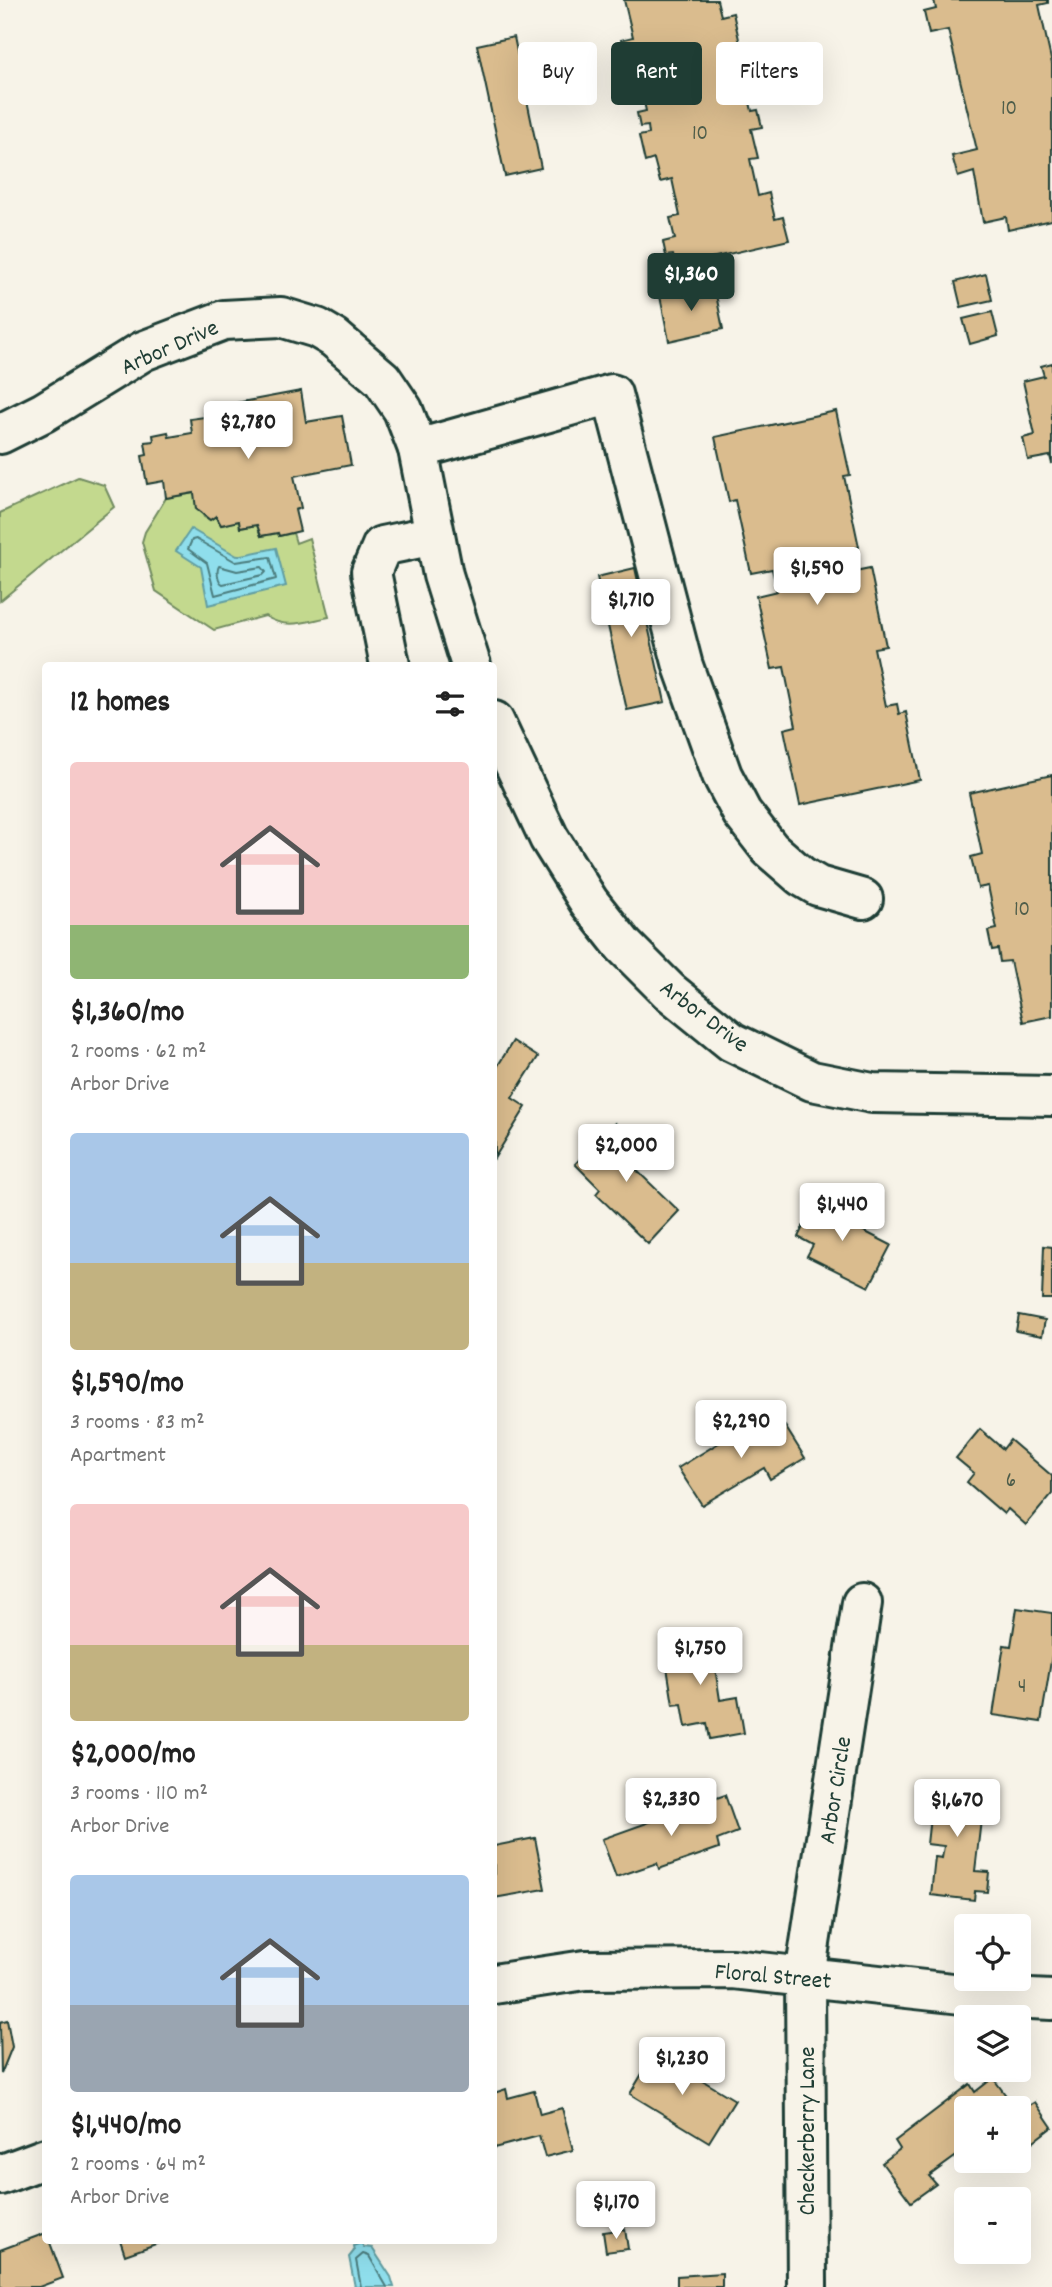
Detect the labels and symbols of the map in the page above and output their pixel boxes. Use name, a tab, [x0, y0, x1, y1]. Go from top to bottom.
house number: 10	[1001, 95, 1017, 125]
house number: 10	[692, 120, 708, 150]
pin: $1,360	[634, 254, 748, 313]
street label: Arbor Drive	[116, 312, 225, 385]
pin: $2,780	[191, 402, 305, 461]
pin: $1,590	[760, 548, 874, 607]
pin: $1,710	[574, 580, 688, 639]
house number: 10	[1014, 896, 1030, 926]
street label: Arbor Drive	[652, 973, 755, 1062]
pin: $2,000	[569, 1124, 683, 1184]
pin: $1,440	[785, 1184, 899, 1243]
pin: $2,290	[684, 1400, 798, 1460]
house number: 6	[1006, 1467, 1016, 1497]
pin: $1,750	[643, 1628, 757, 1687]
house number: 4	[1018, 1673, 1026, 1703]
street label: Arbor Circle	[812, 1734, 862, 1847]
pin: $2,330	[614, 1778, 728, 1838]
pin: $1,670	[900, 1780, 1014, 1839]
street label: Floral Street	[713, 1956, 833, 2000]
pin: $1,230	[625, 2038, 739, 2097]
street label: Checkerberry Lane	[792, 2046, 826, 2216]
pin: $1,170	[559, 2182, 673, 2241]

